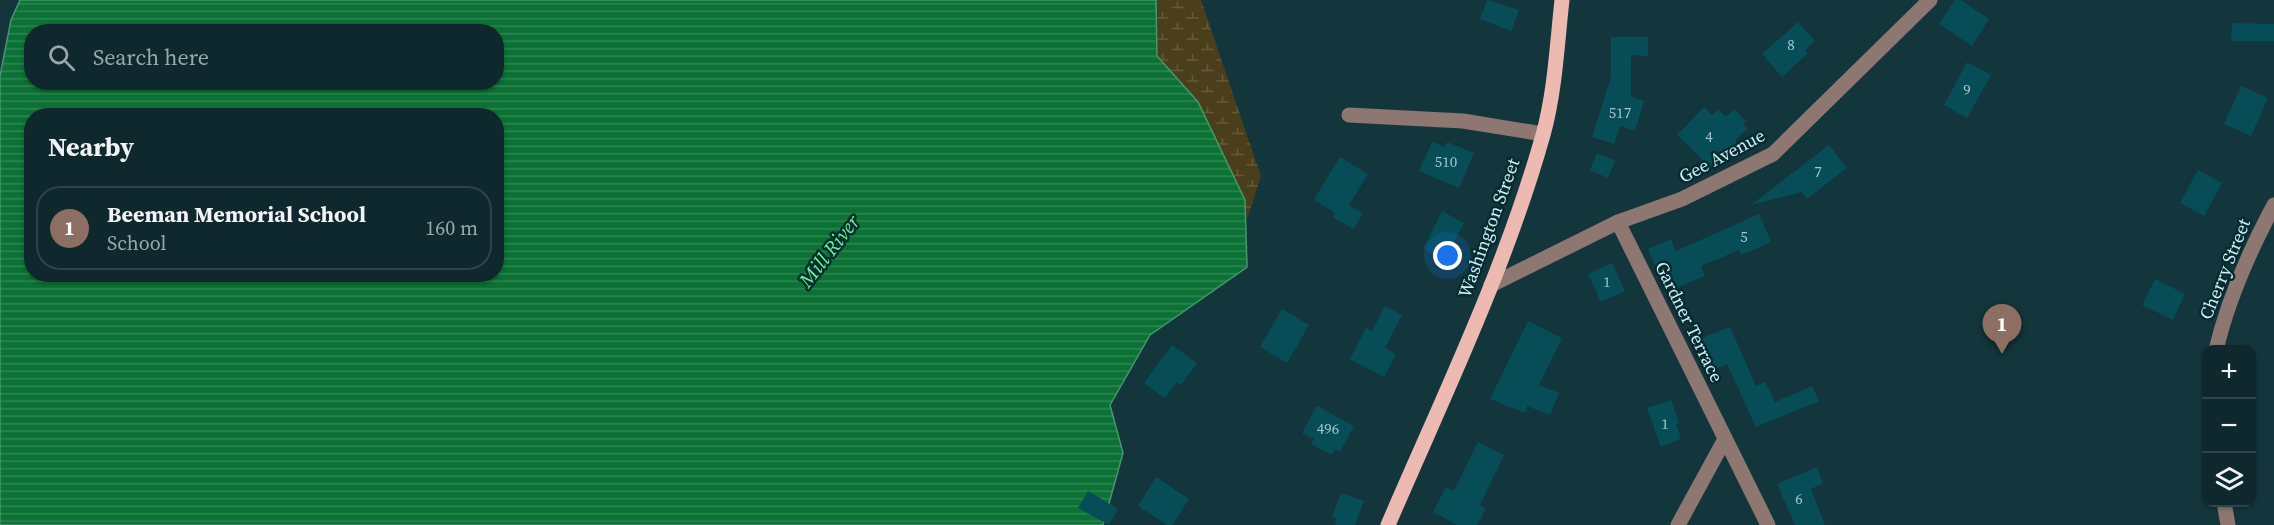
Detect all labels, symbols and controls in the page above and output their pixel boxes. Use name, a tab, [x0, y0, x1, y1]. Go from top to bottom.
search box	[24, 24, 504, 90]
house number: 8	[1787, 34, 1795, 55]
icon: search	[45, 41, 78, 74]
text: Search here	[93, 42, 209, 72]
house number: 9	[1963, 79, 1971, 100]
house number: 517	[1609, 102, 1631, 123]
street label: Gee Avenue	[1674, 122, 1769, 189]
house number: 4	[1705, 126, 1713, 147]
text: Nearby	[48, 129, 134, 165]
house number: 510	[1435, 151, 1457, 172]
street label: Washington Street	[1452, 155, 1525, 301]
house number: 7	[1814, 161, 1822, 182]
text: Beeman Memorial School	[107, 199, 366, 229]
water label: Mill River	[791, 208, 867, 294]
text: 1	[64, 214, 75, 242]
text: 160 m	[425, 214, 478, 242]
street label: Cherry Street	[2193, 215, 2256, 323]
house number: 5	[1740, 226, 1748, 247]
text: School	[107, 229, 167, 257]
your location	[1433, 241, 1462, 270]
street label: Gardner Terrace	[1649, 257, 1730, 386]
house number: 1	[1603, 271, 1611, 292]
pin: 1	[1982, 304, 2022, 354]
map controls	[2202, 345, 2256, 507]
button: +	[2202, 345, 2256, 399]
button: −	[2202, 399, 2256, 453]
house number: 1	[1661, 413, 1669, 434]
house number: 496	[1317, 418, 1339, 439]
button: layers	[2202, 453, 2256, 507]
house number: 6	[1795, 488, 1803, 509]

